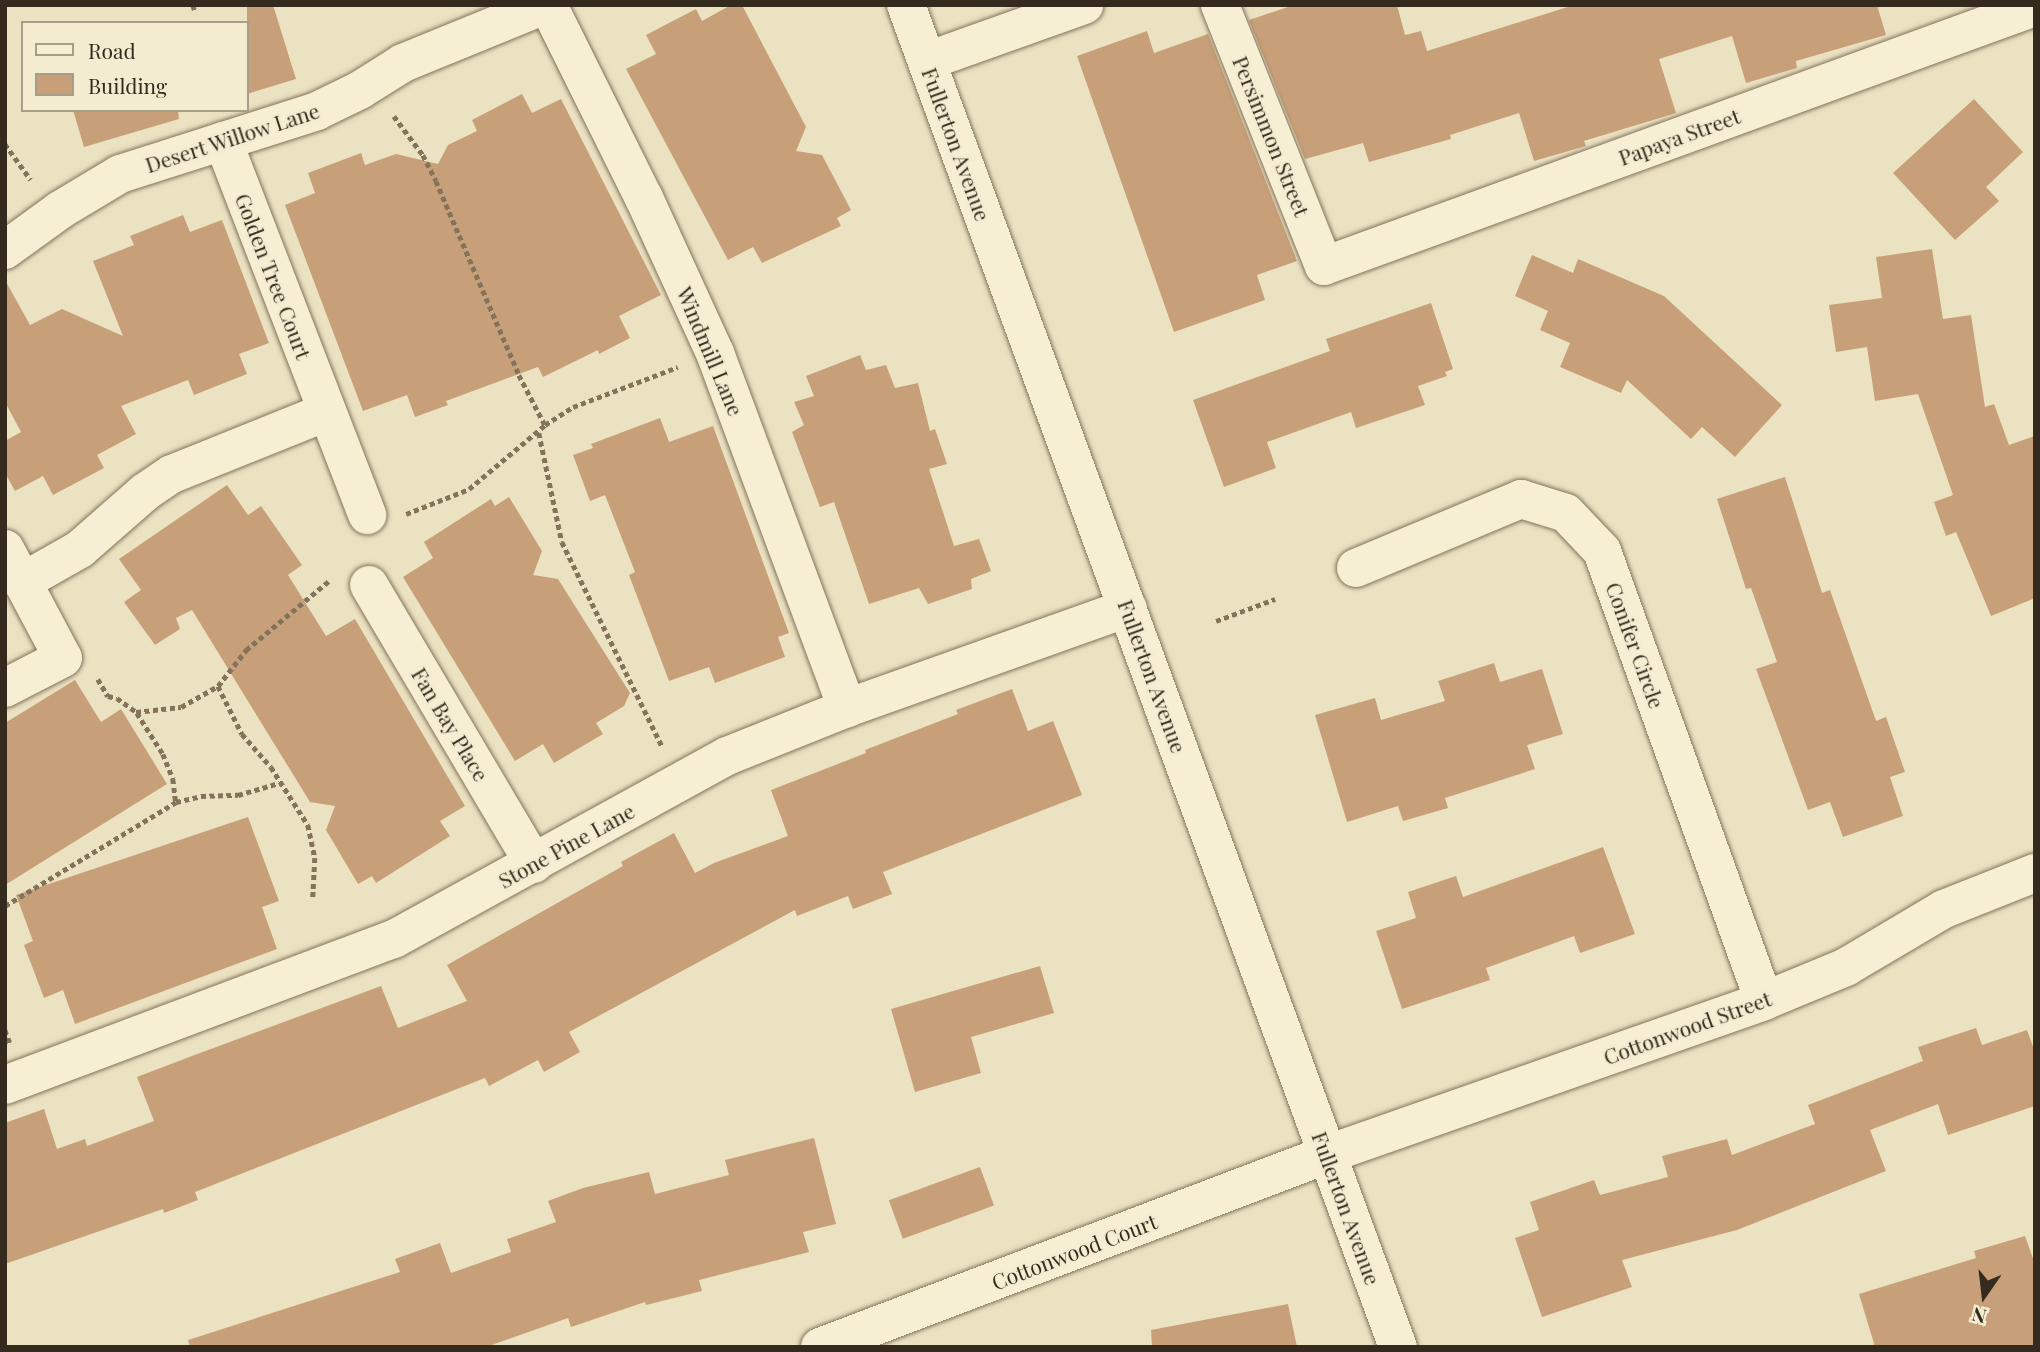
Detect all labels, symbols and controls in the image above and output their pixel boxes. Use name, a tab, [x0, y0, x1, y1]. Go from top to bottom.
legend	[21, 21, 248, 112]
text: Road	[88, 36, 136, 64]
street label: Persimmon Street	[1228, 52, 1316, 220]
street label: Fullerton Avenue	[917, 64, 997, 224]
text: Building	[88, 71, 167, 99]
street label: Desert Willow Lane	[141, 97, 323, 177]
street label: Papaya Street	[1615, 102, 1743, 170]
street label: Golden Tree Court	[231, 189, 317, 363]
street label: Windmill Lane	[673, 283, 749, 419]
street label: Conifer Circle	[1601, 578, 1671, 712]
street label: Fullerton Avenue	[1113, 596, 1193, 756]
street label: Fan Bay Place	[407, 662, 495, 786]
street label: Stone Pine Lane	[494, 797, 638, 893]
street label: Cottonwood Street	[1600, 985, 1774, 1069]
street label: Fullerton Avenue	[1307, 1128, 1387, 1288]
street label: Cottonwood Court	[988, 1208, 1160, 1294]
north arrow	[1949, 1261, 2019, 1331]
text: N	[1969, 1302, 1989, 1331]

